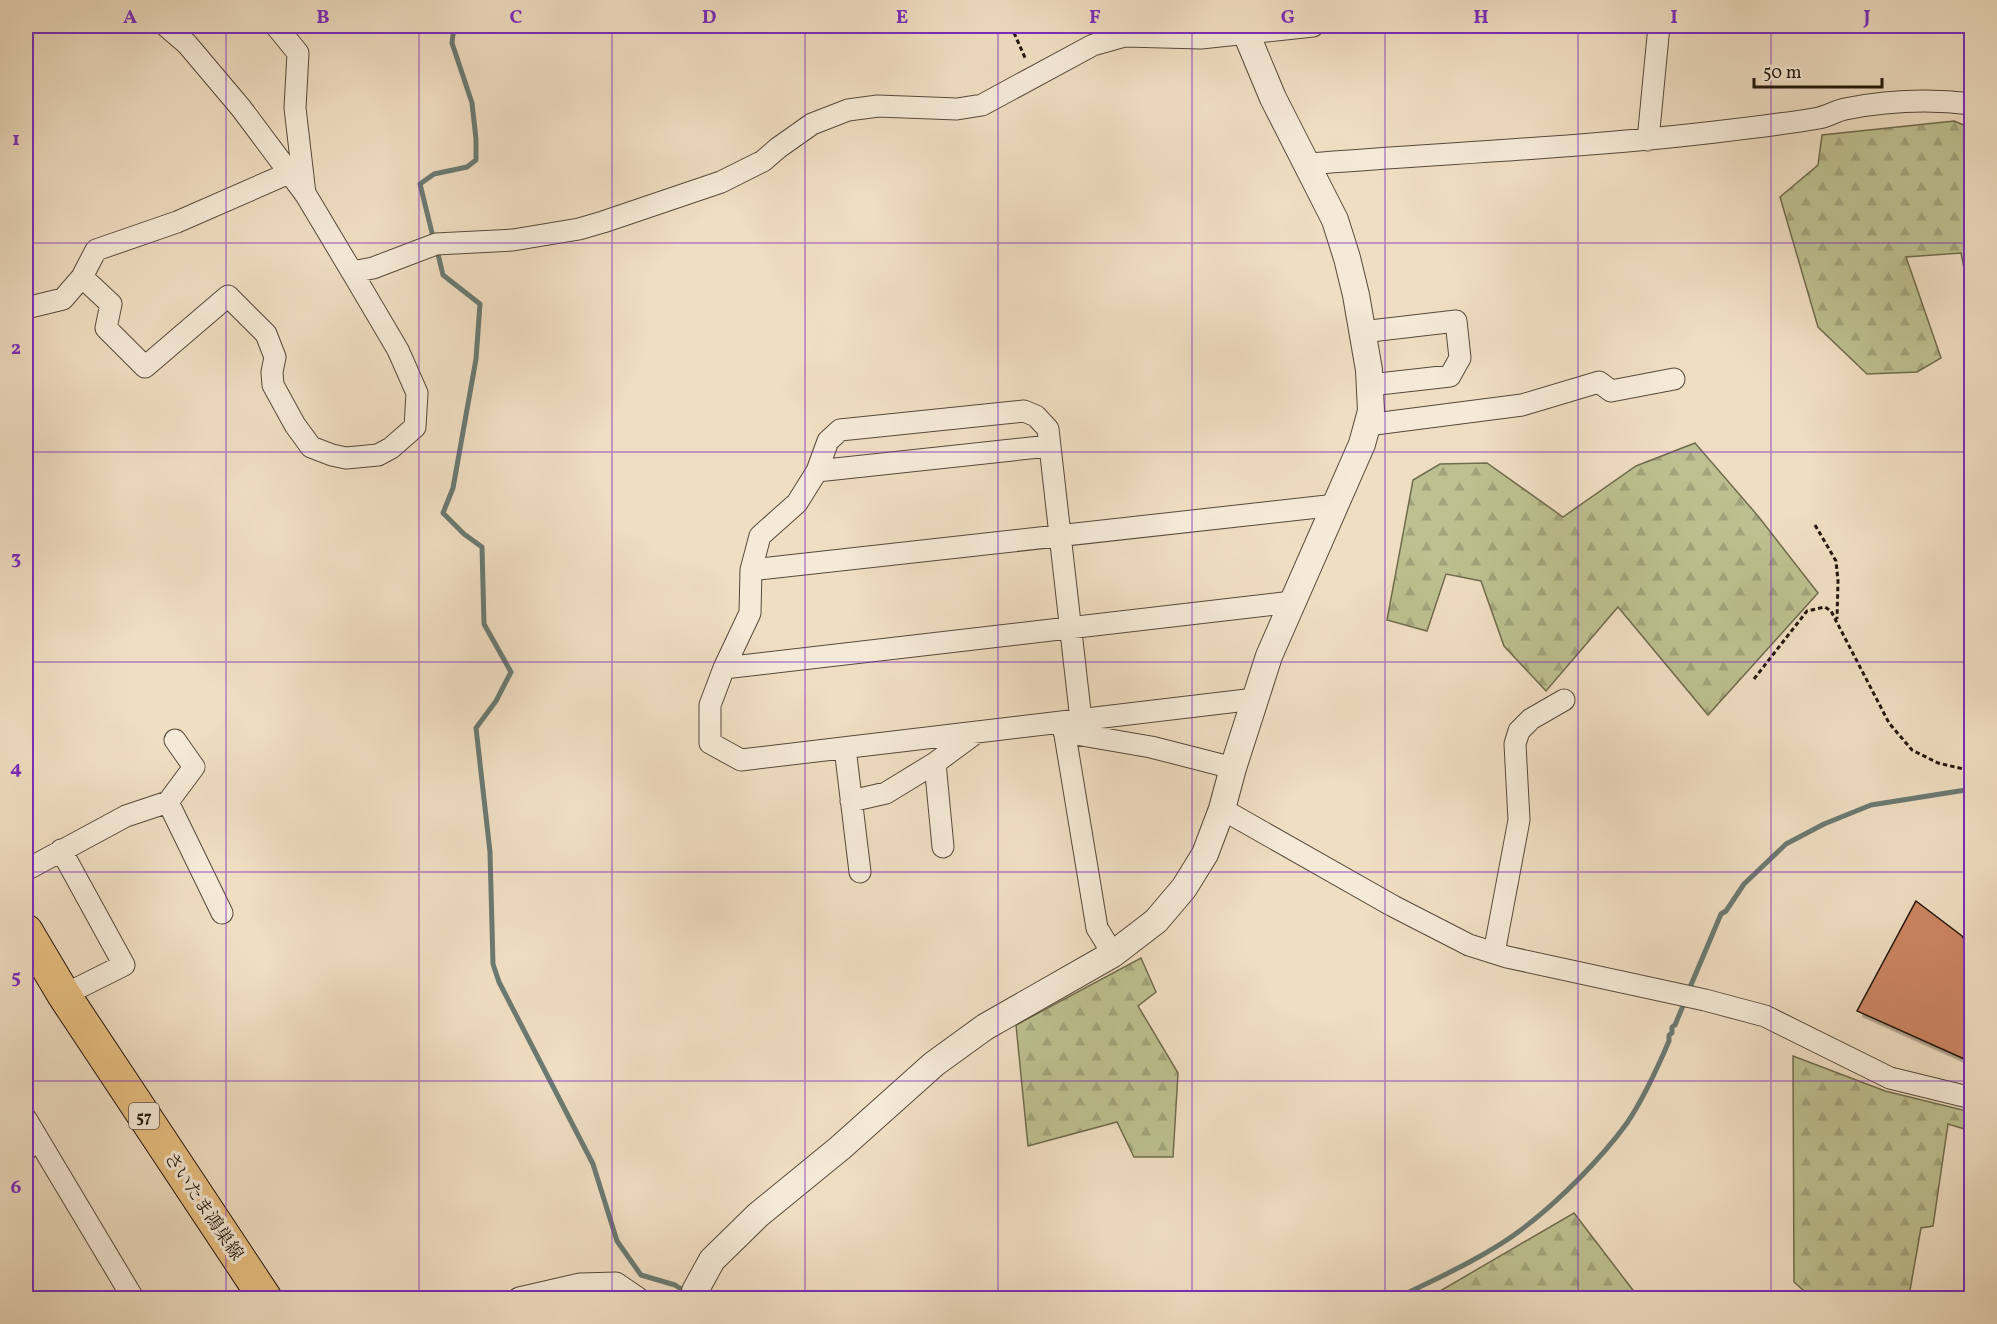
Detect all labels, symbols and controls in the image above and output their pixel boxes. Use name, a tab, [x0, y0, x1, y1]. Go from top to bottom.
text: A	[123, 4, 137, 32]
text: B	[316, 4, 330, 32]
text: C	[510, 4, 523, 32]
text: D	[702, 4, 716, 32]
text: E	[896, 4, 908, 32]
text: F	[1089, 4, 1101, 32]
text: G	[1281, 4, 1295, 32]
text: H	[1473, 4, 1489, 32]
text: I	[1670, 4, 1678, 32]
text: J	[1862, 4, 1871, 32]
scale bar	[1754, 51, 1882, 89]
text: 50 m	[1763, 61, 1802, 86]
text: 1	[12, 126, 20, 154]
text: 2	[11, 335, 21, 363]
text: 3	[11, 545, 21, 573]
text: 4	[10, 755, 22, 783]
text: 5	[11, 964, 21, 992]
road number: 57	[129, 1103, 159, 1129]
street label: さいたま鴻巣線	[157, 1148, 248, 1266]
text: 6	[11, 1174, 22, 1202]

